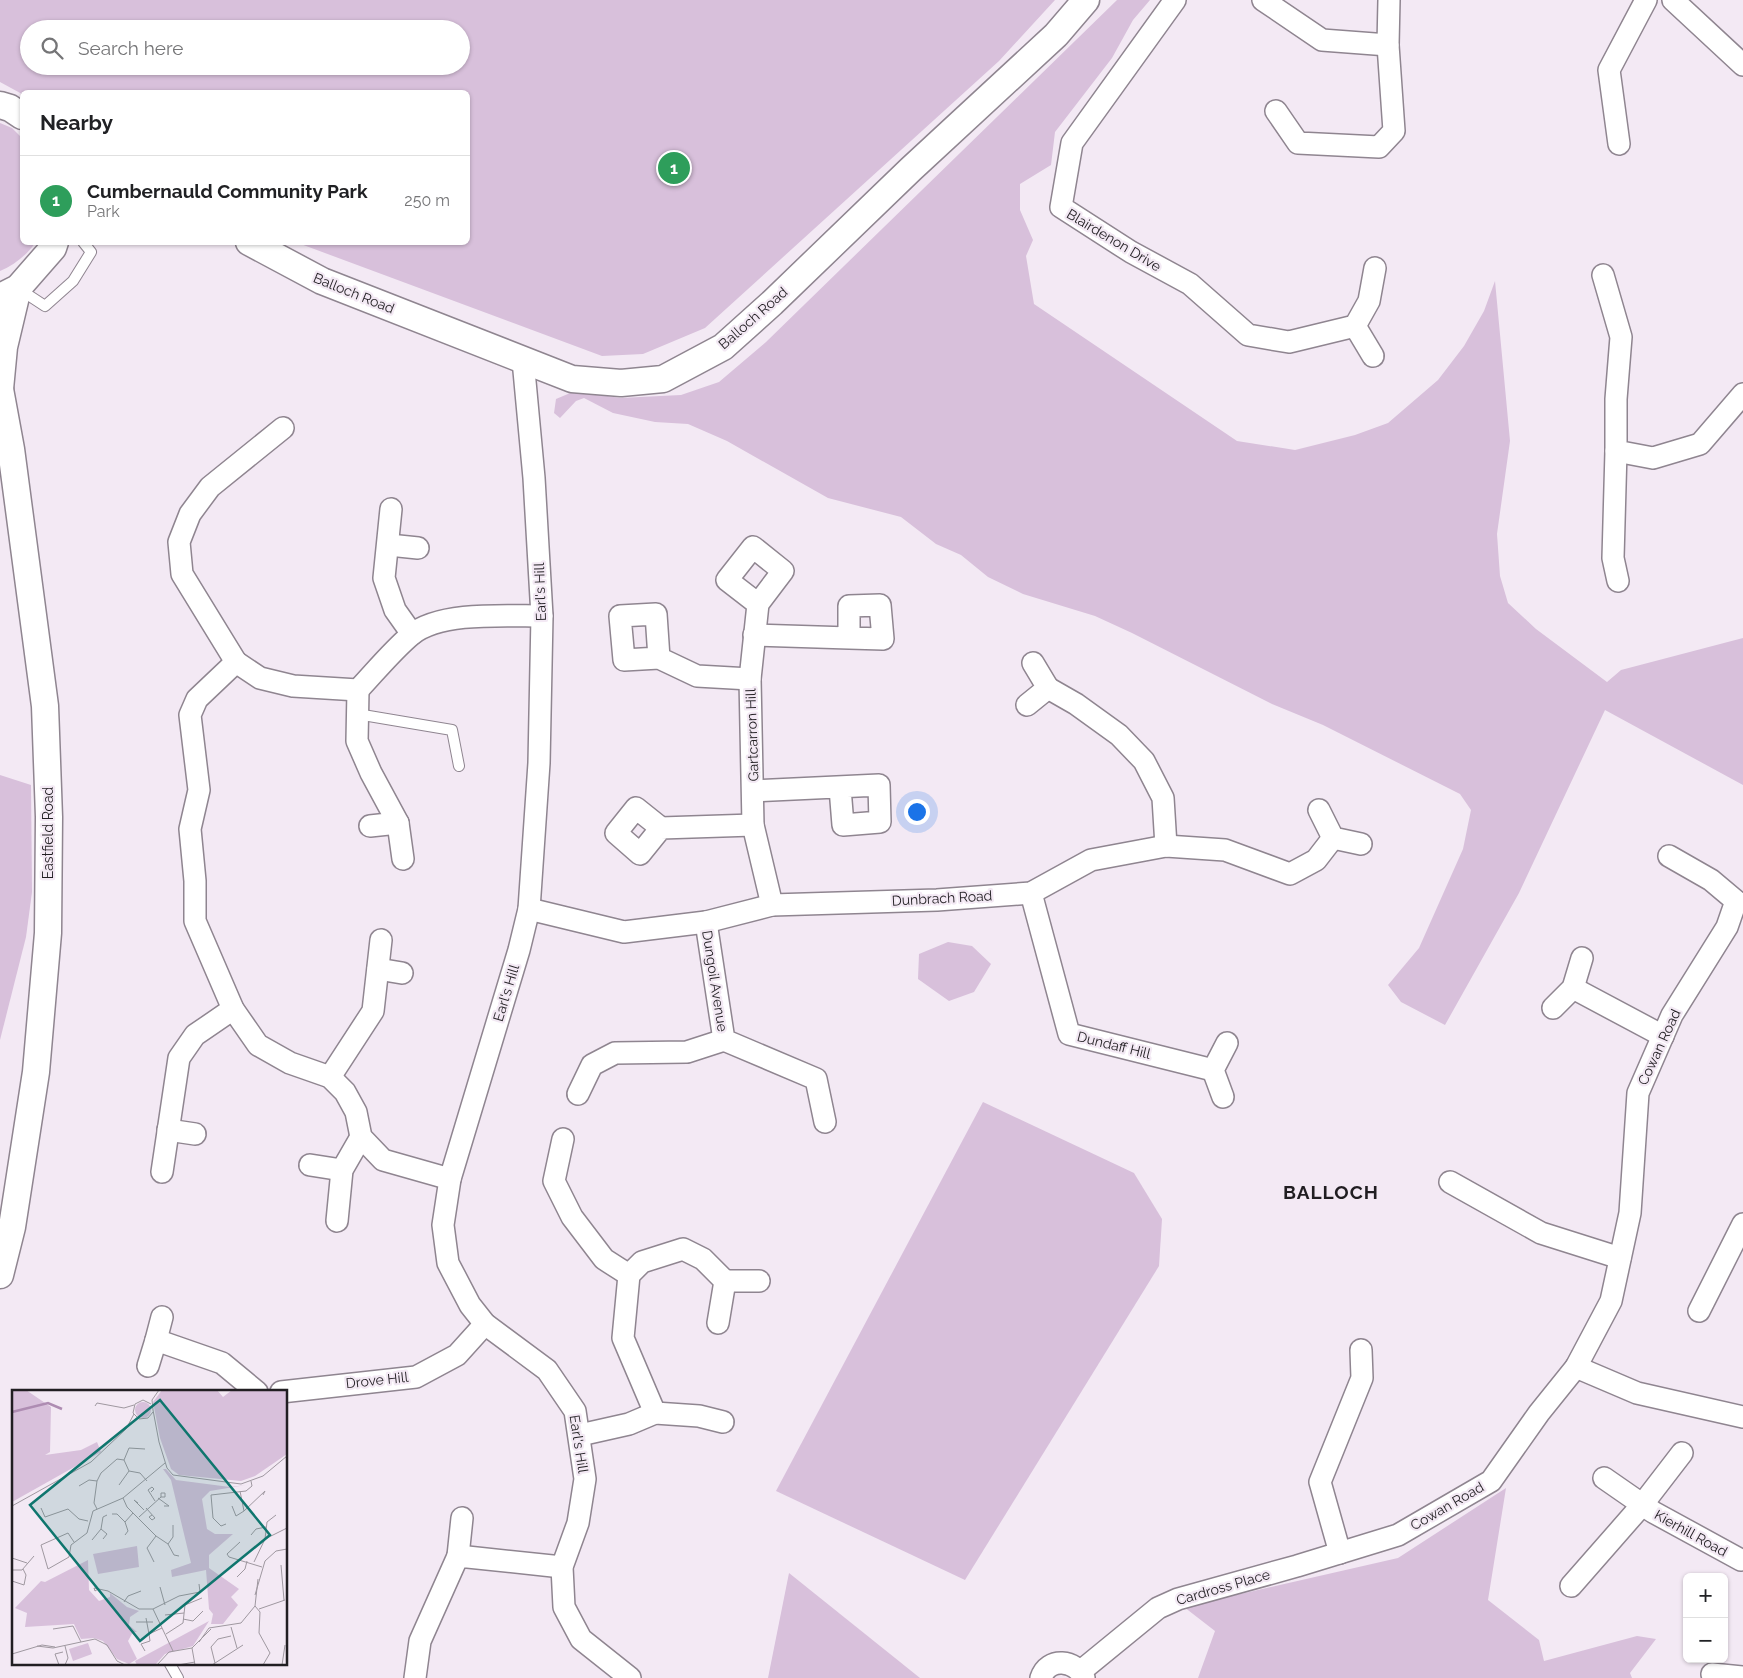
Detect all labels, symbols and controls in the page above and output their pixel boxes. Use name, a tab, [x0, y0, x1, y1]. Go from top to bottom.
search box	[20, 20, 470, 75]
icon: search	[38, 34, 66, 62]
text: Search here	[78, 37, 184, 59]
text: Nearby	[40, 110, 113, 135]
pin: 1	[658, 149, 690, 187]
text: Cumbernauld Community Park	[87, 180, 368, 202]
text: 1	[52, 191, 60, 210]
text: 250 m	[404, 191, 450, 210]
text: Park	[87, 202, 120, 221]
street label: Blairdenon Drive	[1064, 206, 1164, 274]
street label: Balloch Road	[311, 269, 397, 317]
street label: Balloch Road	[715, 284, 791, 352]
street label: Earl's Hill	[531, 562, 549, 622]
street label: Gartcarron Hill	[742, 688, 762, 782]
street label: Eastfield Road	[40, 787, 56, 879]
your location	[904, 799, 930, 825]
street label: Dunbrach Road	[891, 887, 993, 909]
street label: Dungoil Avenue	[699, 929, 731, 1033]
street label: Earl's Hill	[490, 962, 522, 1023]
street label: Cowan Road	[1634, 1007, 1684, 1087]
street label: Dundaff Hill	[1076, 1028, 1153, 1062]
district label: BALLOCH	[1283, 1181, 1379, 1203]
street label: Drove Hill	[345, 1369, 409, 1391]
inset map	[12, 1390, 288, 1666]
street label: Earl's Hill	[567, 1414, 592, 1474]
street label: Cowan Road	[1408, 1479, 1486, 1533]
street label: Kierhill Road	[1652, 1506, 1730, 1560]
street label: Cardross Place	[1174, 1566, 1272, 1608]
map controls	[1683, 1573, 1728, 1663]
button: +	[1683, 1573, 1728, 1618]
button: −	[1683, 1618, 1728, 1663]

